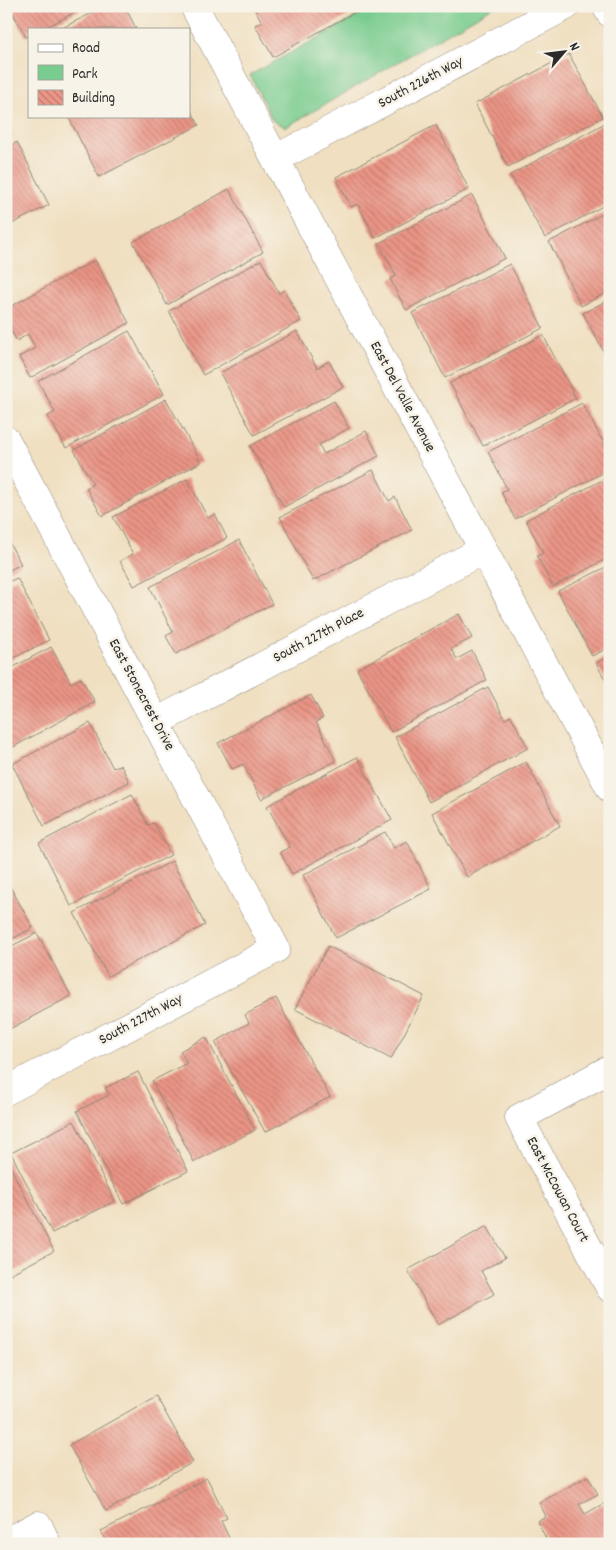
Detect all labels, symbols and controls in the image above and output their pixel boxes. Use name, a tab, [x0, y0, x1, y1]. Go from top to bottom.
legend	[28, 28, 190, 118]
north arrow	[538, 28, 588, 78]
text: Road	[72, 38, 100, 60]
text: N	[563, 39, 584, 55]
street label: South 226th Way	[375, 51, 468, 115]
text: Park	[72, 64, 98, 86]
text: Building	[72, 88, 115, 110]
street label: East Del Valle Avenue	[363, 338, 441, 457]
street label: South 227th Place	[270, 603, 369, 669]
street label: East Stonecrest Drive	[102, 635, 180, 755]
street label: South 227th Way	[95, 988, 188, 1051]
street label: East McCowan Court	[520, 1133, 594, 1247]

